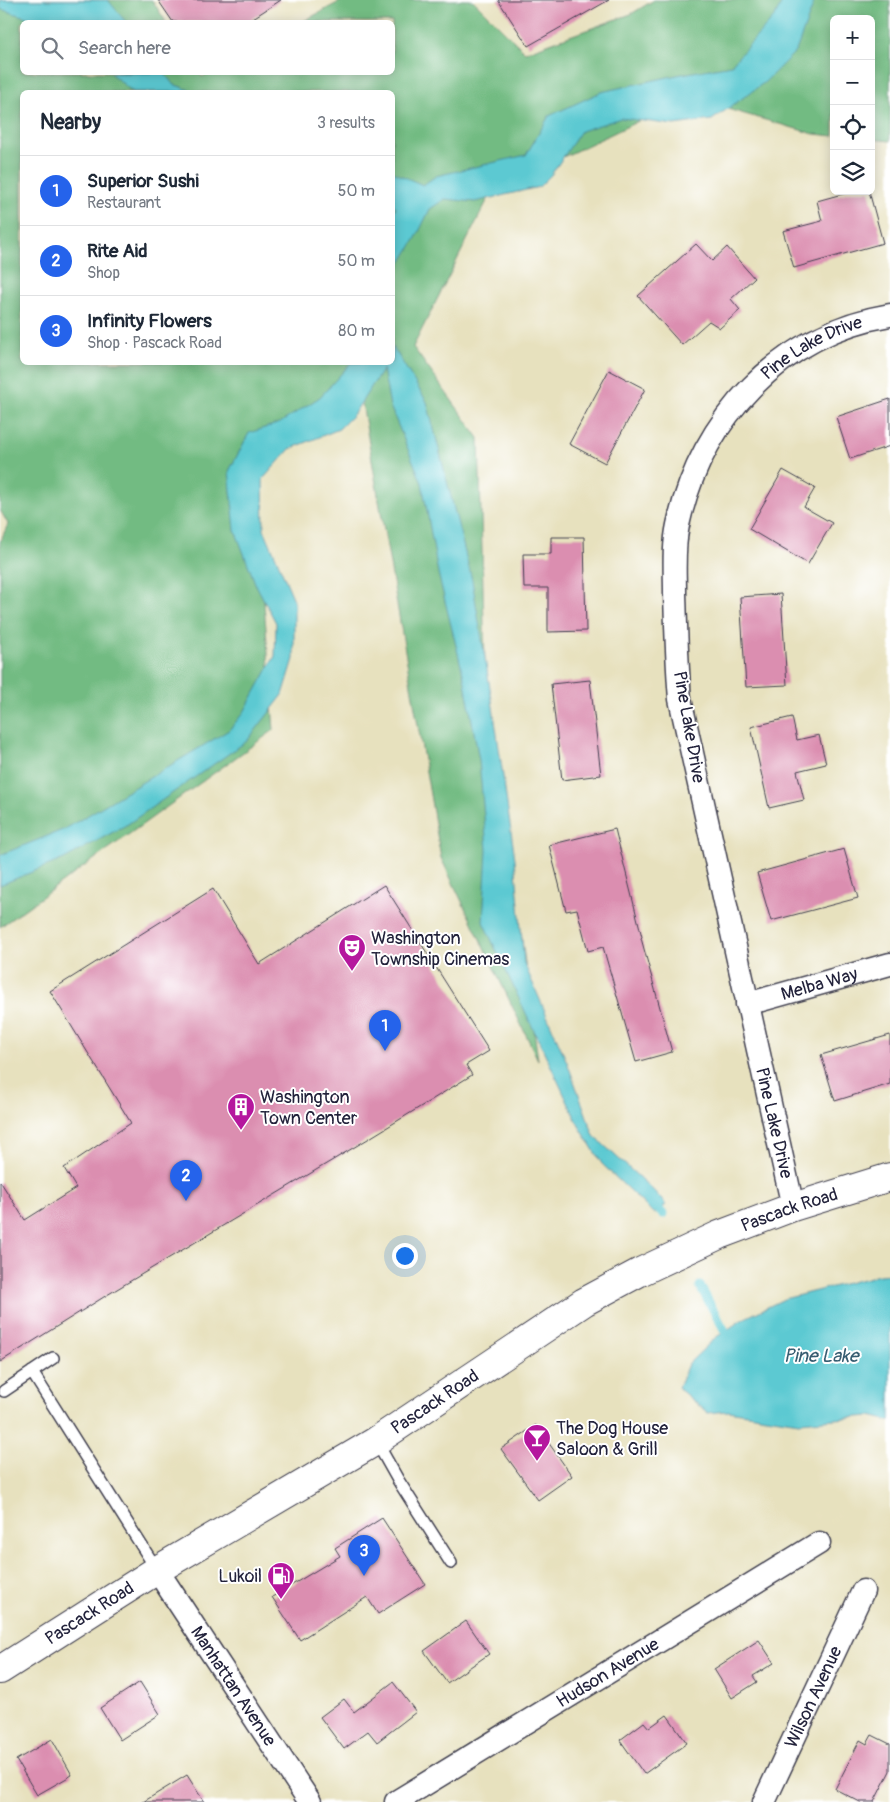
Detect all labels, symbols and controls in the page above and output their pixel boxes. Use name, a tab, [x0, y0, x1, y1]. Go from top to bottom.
map controls	[830, 15, 875, 195]
button: +	[830, 15, 875, 60]
search box	[20, 20, 395, 75]
icon: search	[38, 34, 66, 62]
text: Search here	[78, 36, 171, 60]
button: −	[830, 60, 875, 105]
button: locate	[830, 105, 875, 150]
text: Nearby	[40, 109, 101, 136]
text: 3 results	[317, 113, 375, 133]
button: layers	[830, 150, 875, 195]
text: Superior Sushi	[87, 169, 199, 193]
text: 1	[53, 181, 59, 201]
text: 50 m	[338, 181, 375, 201]
text: Restaurant	[87, 193, 161, 213]
text: Rite Aid	[87, 239, 148, 263]
text: 2	[52, 251, 60, 271]
text: 50 m	[338, 251, 375, 271]
text: Shop	[87, 263, 120, 283]
text: Infinity Flowers	[87, 309, 212, 333]
street label: Pine Lake Drive	[756, 310, 865, 385]
text: 3	[52, 321, 60, 341]
text: 80 m	[338, 321, 375, 341]
text: Shop · Pascack Road	[87, 333, 222, 353]
street label: Pine Lake Drive	[668, 669, 710, 785]
place label: Washington Township Cinemas	[371, 927, 509, 971]
theatre icon: Washington Township Cinemas	[337, 933, 367, 972]
street label: Melba Way	[778, 962, 861, 1005]
pin: 1	[369, 1010, 401, 1051]
street label: Pine Lake Drive	[750, 1065, 798, 1181]
place label: Washington Town Center	[260, 1086, 358, 1130]
building icon: Washington Town Center	[226, 1092, 256, 1131]
pin: 2	[170, 1160, 202, 1201]
street label: Pascack Road	[738, 1182, 841, 1237]
your location	[392, 1243, 418, 1269]
water label: Pine Lake	[784, 1344, 860, 1368]
street label: Pascack Road	[386, 1364, 483, 1439]
place label: The Dog House Saloon & Grill	[556, 1417, 668, 1461]
bar icon: The Dog House Saloon & Grill	[522, 1423, 552, 1462]
pin: 3	[348, 1535, 380, 1576]
fuel station icon: Lukoil	[266, 1561, 296, 1600]
place label: Lukoil	[218, 1565, 262, 1588]
street label: Pascack Road	[41, 1576, 138, 1650]
street label: Manhattan Avenue	[186, 1622, 282, 1751]
street label: Hudson Avenue	[552, 1632, 663, 1713]
street label: Wilson Avenue	[780, 1642, 847, 1752]

